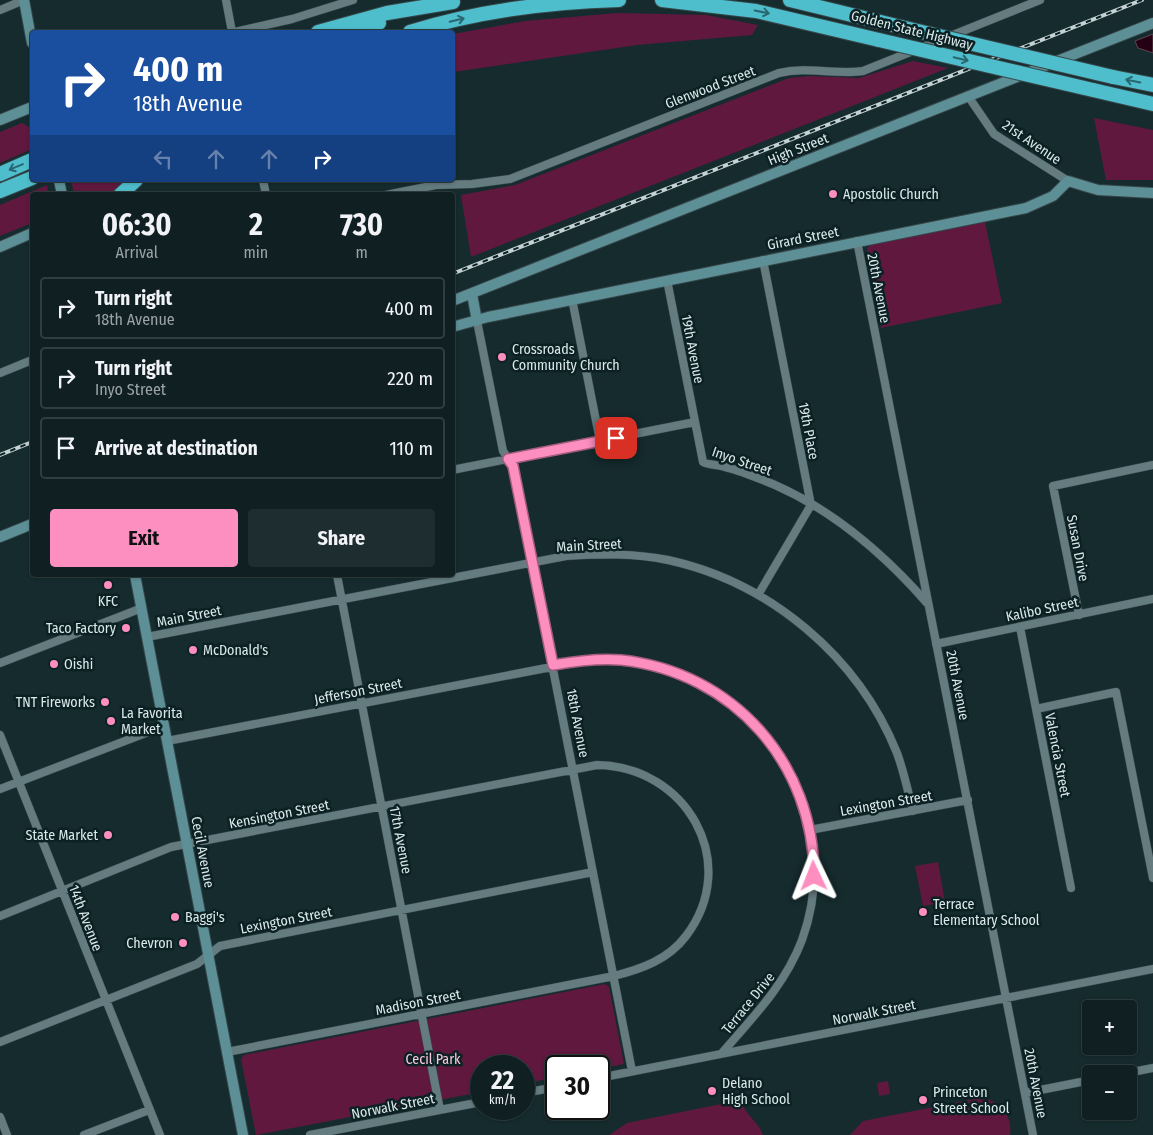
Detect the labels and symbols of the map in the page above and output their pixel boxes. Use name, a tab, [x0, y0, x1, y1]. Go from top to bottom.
street label: Golden State Highway	[849, 7, 975, 54]
one-way arrow	[754, 8, 770, 17]
one-way arrow	[449, 15, 465, 24]
one-way arrow	[952, 55, 968, 64]
street label: Glenwood Street	[663, 62, 758, 112]
one-way arrow	[1125, 76, 1141, 85]
street label: 21st Avenue	[999, 117, 1064, 168]
street label: High Street	[765, 129, 831, 169]
one-way arrow	[9, 162, 24, 172]
place label: Apostolic Church	[843, 186, 939, 203]
marker: Apostolic Church	[827, 188, 839, 200]
street label: Girard Street	[766, 223, 841, 254]
street label: 20th Avenue	[863, 252, 894, 325]
street label: 19th Avenue	[678, 313, 708, 385]
place label: Crossroads Community Church	[512, 341, 620, 374]
marker: Crossroads Community Church	[496, 351, 508, 363]
street label: 19th Place	[795, 401, 822, 461]
pin	[595, 417, 637, 459]
street label: Inyo Street	[710, 443, 774, 480]
street label: Susan Drive	[1063, 513, 1092, 583]
street label: Main Street	[556, 535, 623, 556]
marker: KFC	[102, 579, 114, 591]
place label: KFC	[98, 593, 118, 610]
street label: Kalibo Street	[1004, 593, 1080, 625]
street label: Main Street	[155, 602, 223, 631]
place label: Taco Factory	[46, 620, 117, 637]
marker: Taco Factory	[120, 622, 132, 634]
place label: McDonald's	[203, 642, 268, 659]
marker: McDonald's	[187, 644, 199, 656]
street label: 20th Avenue	[942, 649, 973, 722]
place label: Oishi	[64, 656, 93, 673]
marker: Oishi	[48, 658, 60, 670]
street label: Jefferson Street	[313, 675, 404, 708]
street label: 18th Avenue	[563, 687, 593, 759]
place label: TNT Fireworks	[16, 694, 95, 711]
marker: TNT Fireworks	[99, 696, 111, 708]
place label: La Favorita Market	[121, 705, 183, 738]
street label: Valencia Street	[1041, 712, 1074, 799]
marker: La Favorita Market	[105, 715, 117, 727]
street label: Lexington Street	[839, 787, 934, 820]
street label: Kensington Street	[228, 796, 331, 833]
street label: 17th Avenue	[386, 805, 415, 875]
street label: Cecil Avenue	[187, 815, 218, 889]
place label: State Market	[26, 827, 98, 844]
marker: State Market	[102, 829, 114, 841]
position arrow	[787, 849, 839, 901]
street label: 14th Avenue	[65, 883, 106, 954]
place label: Terrace Elementary School	[933, 896, 1040, 929]
street label: Lexington Street	[239, 903, 334, 938]
marker: Terrace Elementary School	[917, 906, 929, 918]
place label: Baggi's	[185, 909, 225, 926]
marker: Baggi's	[169, 911, 181, 923]
place label: Chevron	[126, 935, 173, 952]
marker: Chevron	[177, 937, 189, 949]
street label: Terrace Drive	[718, 969, 778, 1038]
street label: Madison Street	[374, 986, 462, 1019]
street label: Norwalk Street	[831, 996, 918, 1029]
street label: 20th Avenue	[1020, 1047, 1051, 1120]
park label: Cecil Park	[405, 1051, 461, 1068]
speed limit sign: 30	[545, 1055, 610, 1120]
place label: Delano High School	[722, 1075, 790, 1108]
place label: Princeton Street School	[933, 1084, 1010, 1117]
marker: Delano High School	[706, 1085, 718, 1097]
street label: Norwalk Street	[350, 1090, 437, 1123]
marker: Princeton Street School	[917, 1094, 929, 1106]

